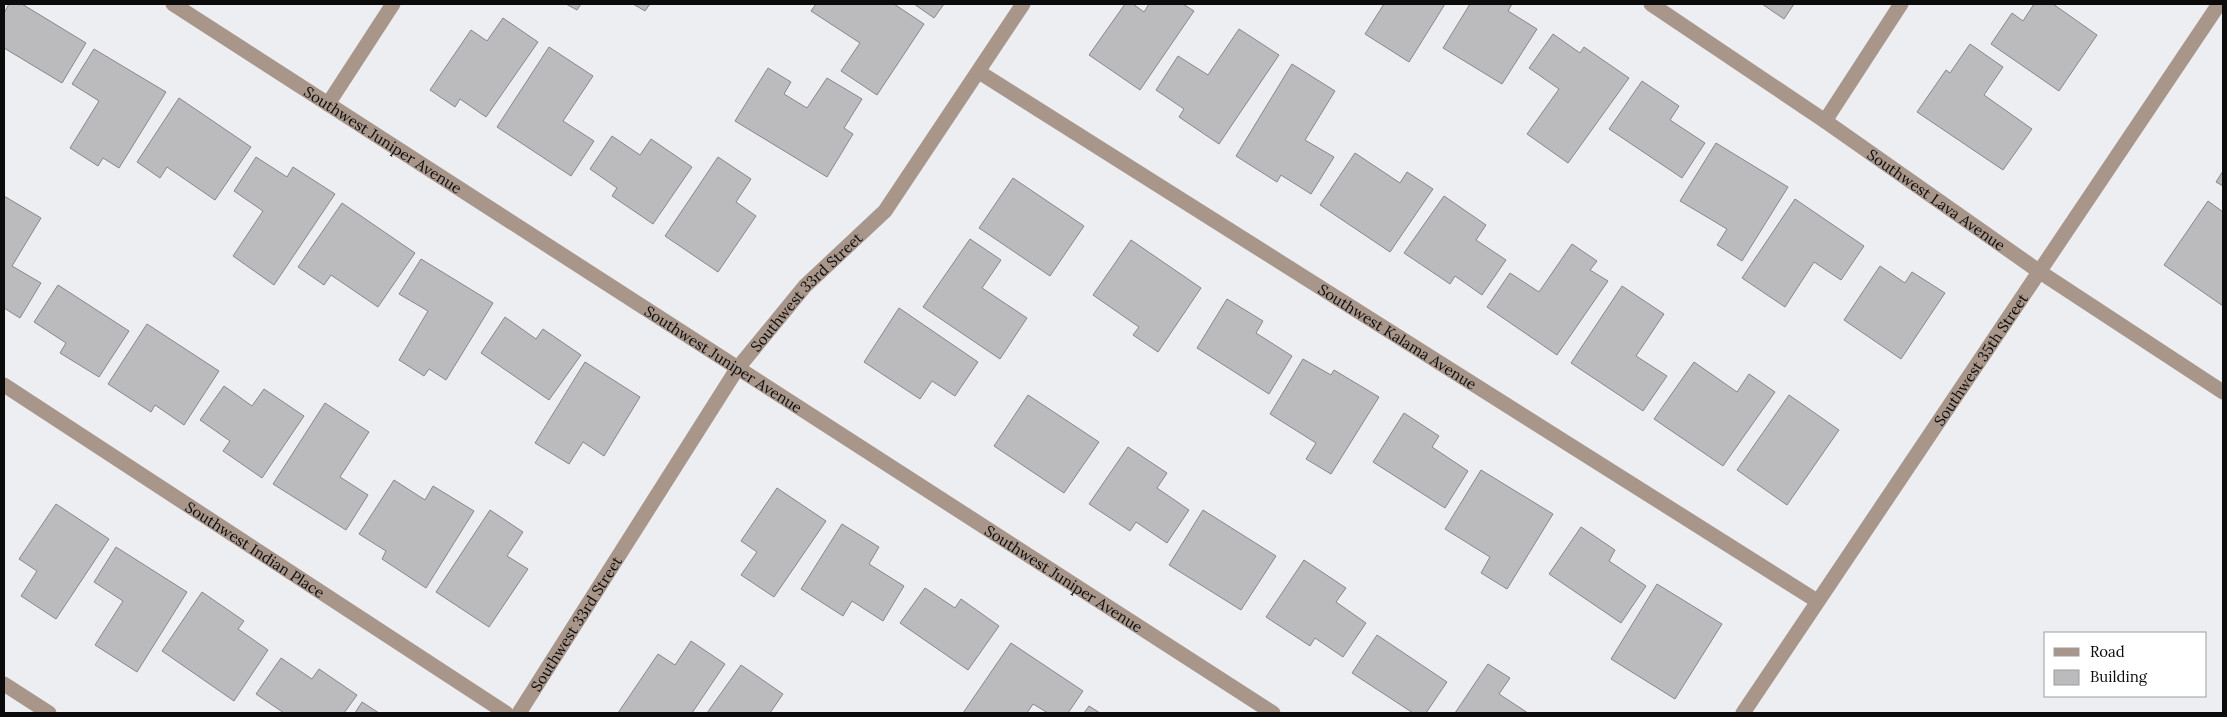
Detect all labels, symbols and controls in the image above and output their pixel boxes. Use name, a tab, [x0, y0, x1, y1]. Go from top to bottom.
street label: Southwest Juniper Avenue	[301, 82, 466, 197]
street label: Southwest Lava Avenue	[1864, 144, 2009, 254]
street label: Southwest 33rd Street	[746, 228, 866, 355]
street label: Southwest Kalama Avenue	[1315, 279, 1480, 393]
street label: Southwest 35th Street	[1929, 289, 2032, 429]
street label: Southwest Juniper Avenue	[641, 301, 806, 417]
street label: Southwest Indian Place	[182, 497, 328, 602]
street label: Southwest Juniper Avenue	[981, 520, 1146, 636]
street label: Southwest 33rd Street	[526, 552, 626, 695]
legend	[2044, 632, 2207, 697]
text: Road	[2090, 642, 2125, 661]
text: Building	[2090, 667, 2148, 686]

